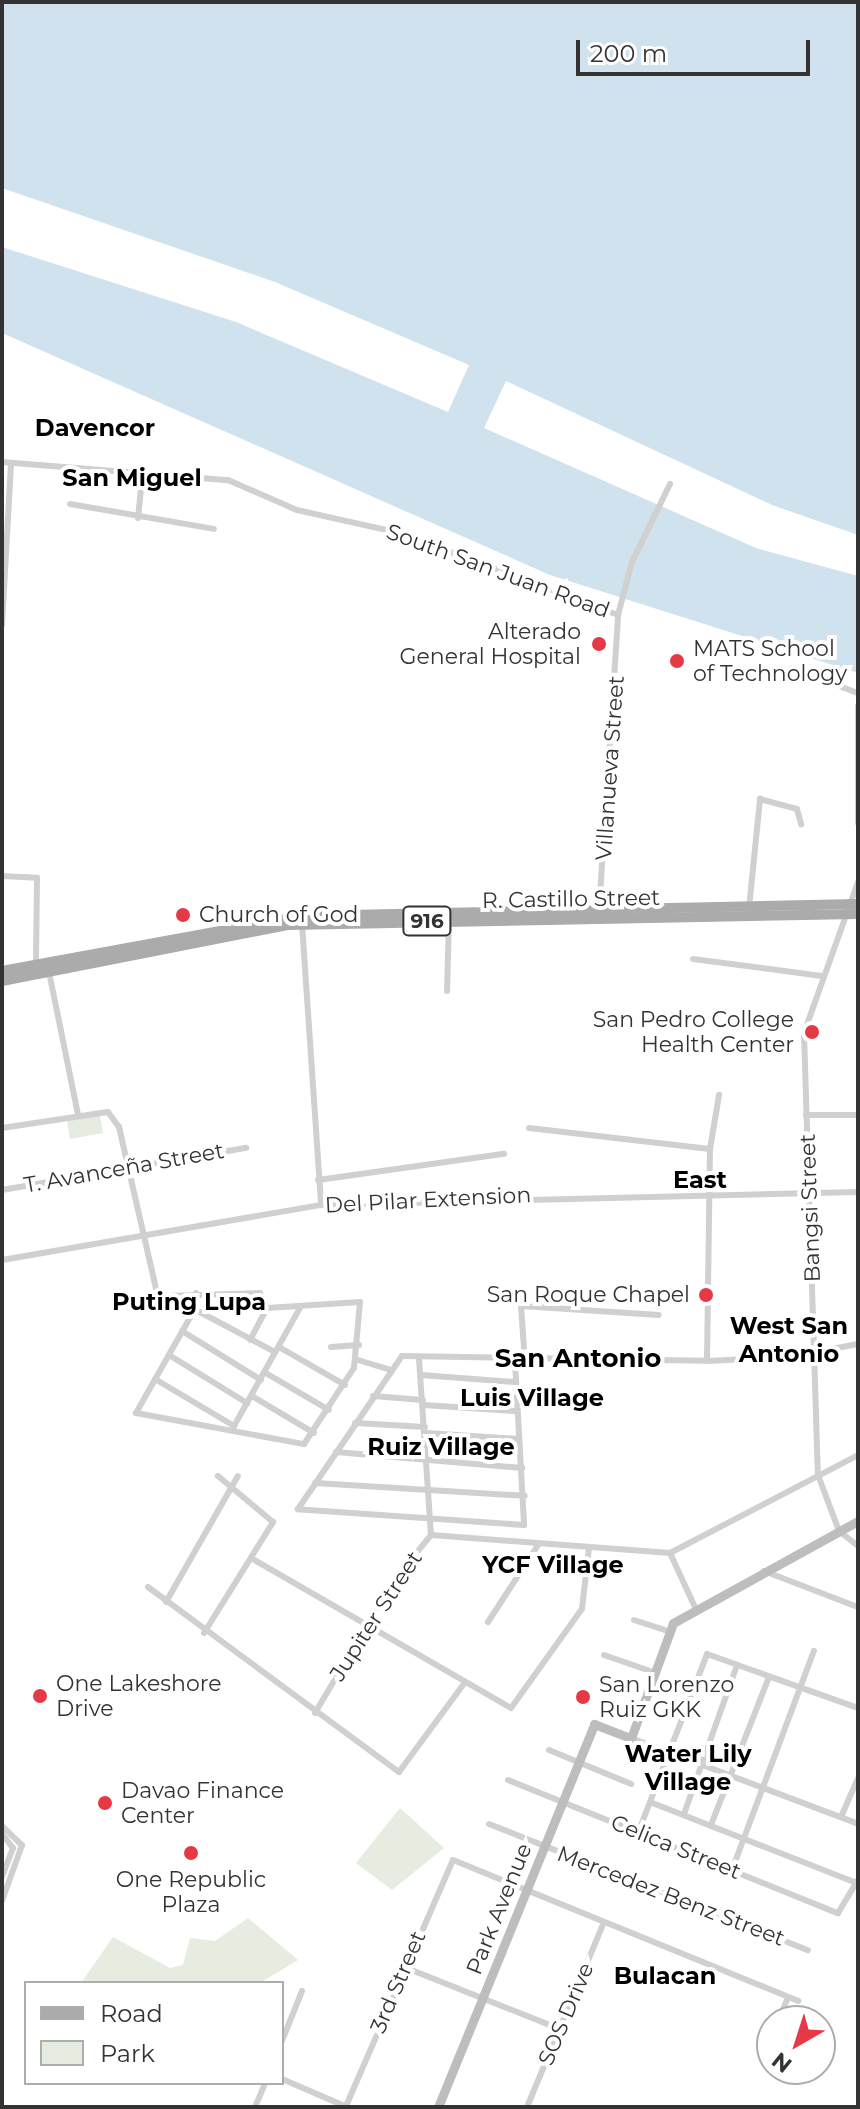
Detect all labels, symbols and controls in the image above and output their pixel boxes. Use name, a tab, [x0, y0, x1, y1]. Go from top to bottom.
scale bar	[580, 24, 814, 74]
text: 200 m	[590, 39, 667, 68]
district label: Davencor	[35, 414, 155, 442]
district label: San Miguel	[62, 464, 202, 492]
street label: South San Juan Road	[383, 518, 613, 624]
place label: Alterado General Hospital	[400, 618, 581, 670]
marker: Alterado General Hospital	[588, 633, 610, 655]
place label: MATS School of Technology	[693, 635, 847, 686]
marker: MATS School of Technology	[668, 652, 686, 670]
street label: Villanueva Street	[590, 675, 630, 861]
street label: R. Castillo Street	[482, 884, 660, 914]
place label: Church of God	[199, 902, 358, 928]
road number: 916	[401, 905, 453, 937]
marker: Church of God	[174, 906, 192, 924]
place label: San Pedro College Health Center	[593, 1006, 794, 1058]
marker: San Pedro College Health Center	[801, 1021, 823, 1043]
street label: Bangsi Street	[794, 1133, 826, 1283]
street label: T. Avanceña Street	[22, 1137, 226, 1199]
district label: East	[673, 1166, 727, 1194]
street label: Del Pilar Extension	[324, 1181, 532, 1219]
place label: San Roque Chapel	[487, 1282, 690, 1308]
marker: San Roque Chapel	[697, 1286, 715, 1304]
district label: Puting Lupa	[112, 1288, 266, 1316]
district label: West San Antonio	[730, 1312, 848, 1368]
district label: San Antonio	[495, 1343, 661, 1375]
district label: Luis Village	[460, 1384, 604, 1412]
district label: Ruiz Village	[367, 1433, 515, 1461]
street label: Jupiter Street	[324, 1546, 428, 1686]
district label: YCF Village	[482, 1551, 624, 1579]
place label: One Lakeshore Drive	[56, 1670, 222, 1722]
place label: San Lorenzo Ruiz GKK	[599, 1671, 734, 1722]
marker: One Lakeshore Drive	[31, 1687, 49, 1705]
marker: San Lorenzo Ruiz GKK	[574, 1688, 592, 1706]
district label: Water Lily Village	[624, 1740, 752, 1796]
place label: Davao Finance Center	[121, 1777, 284, 1828]
marker: Davao Finance Center	[96, 1794, 114, 1812]
street label: Celica Street	[607, 1809, 745, 1885]
street label: Park Avenue	[461, 1840, 537, 1978]
street label: Mercedez Benz Street	[553, 1840, 789, 1952]
marker: One Republic Plaza	[182, 1844, 200, 1862]
place label: One Republic Plaza	[116, 1866, 266, 1918]
street label: 3rd Street	[365, 1927, 431, 2037]
street label: SOS Drive	[533, 1959, 599, 2069]
district label: Bulacan	[614, 1962, 716, 1990]
legend	[24, 1981, 284, 2085]
text: Road	[100, 1999, 163, 2028]
north arrow	[756, 2005, 836, 2085]
text: Park	[100, 2039, 155, 2068]
text: N	[766, 2046, 797, 2079]

